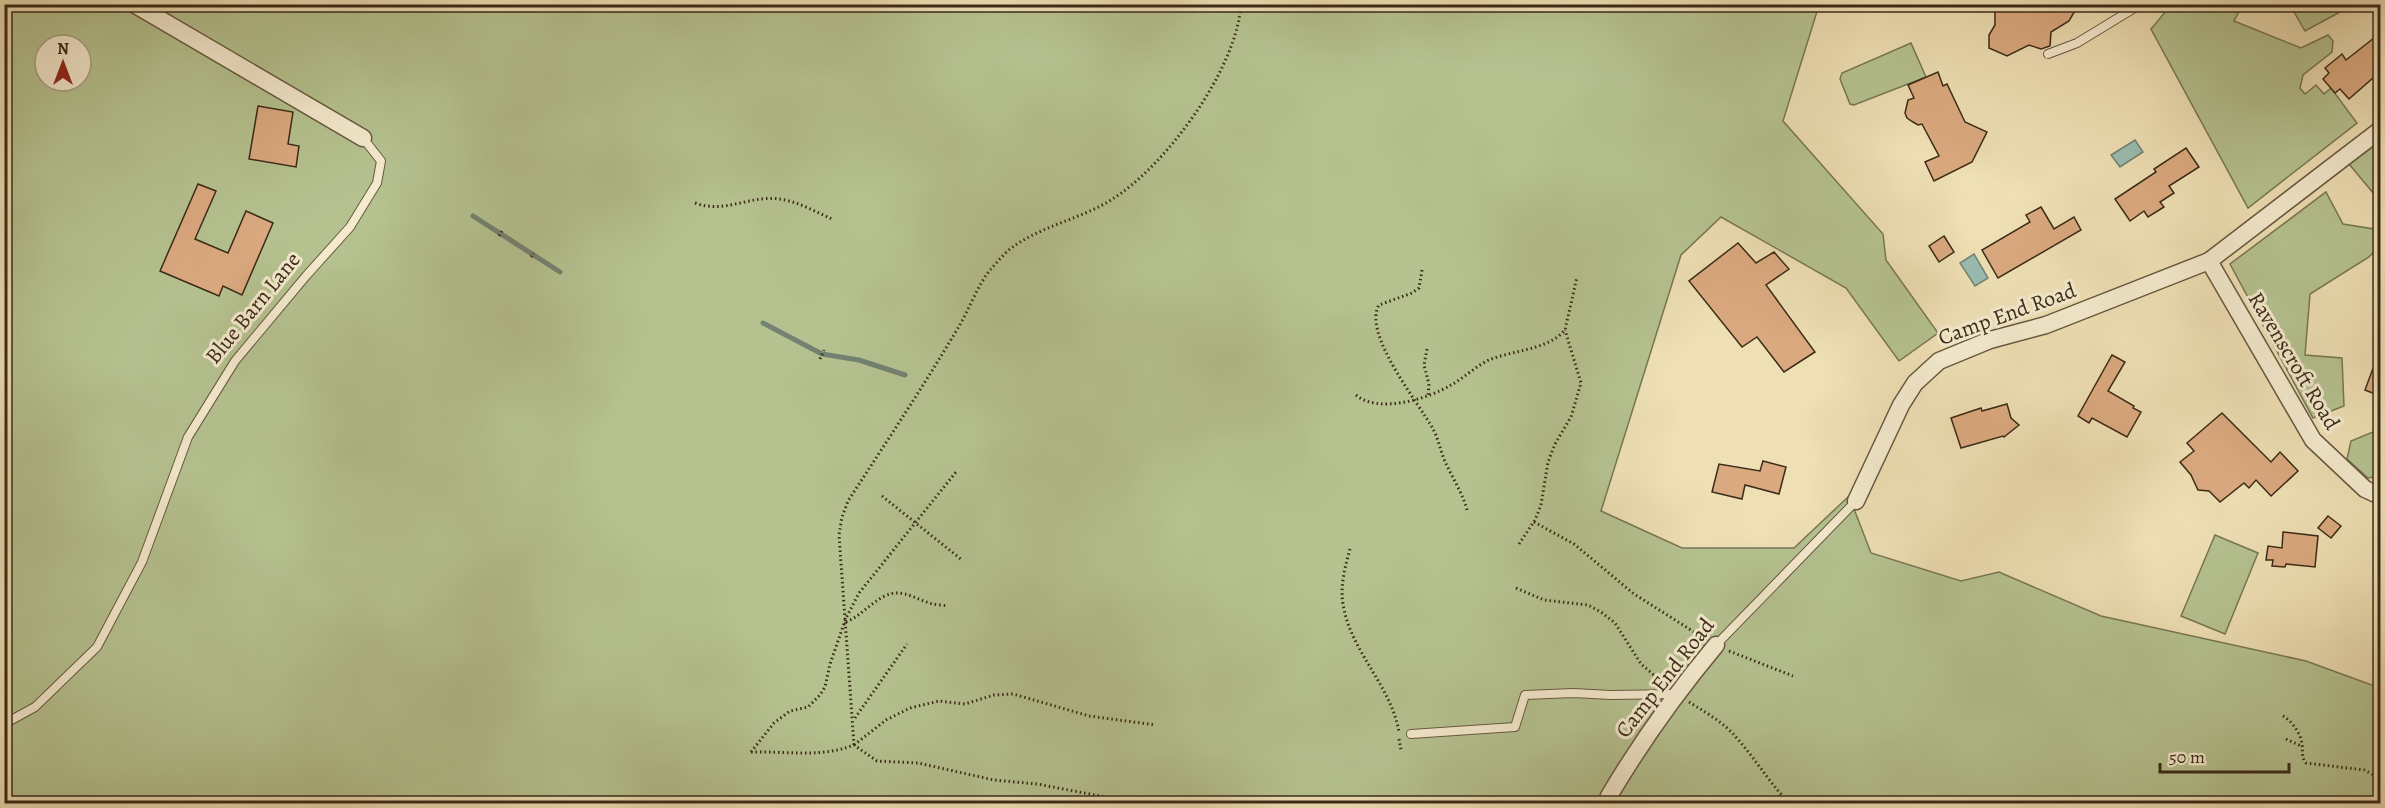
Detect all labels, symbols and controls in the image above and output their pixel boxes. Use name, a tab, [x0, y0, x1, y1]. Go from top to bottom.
north arrow	[33, 33, 93, 93]
text: N	[57, 38, 69, 60]
street label: Blue Barn Lane	[198, 246, 308, 370]
street label: Camp End Road	[1934, 275, 2080, 353]
street label: Ravenscroft Road	[2241, 286, 2347, 436]
street label: Camp End Road	[1609, 612, 1721, 744]
scale bar	[2160, 736, 2289, 774]
text: 50 m	[2169, 745, 2205, 769]

